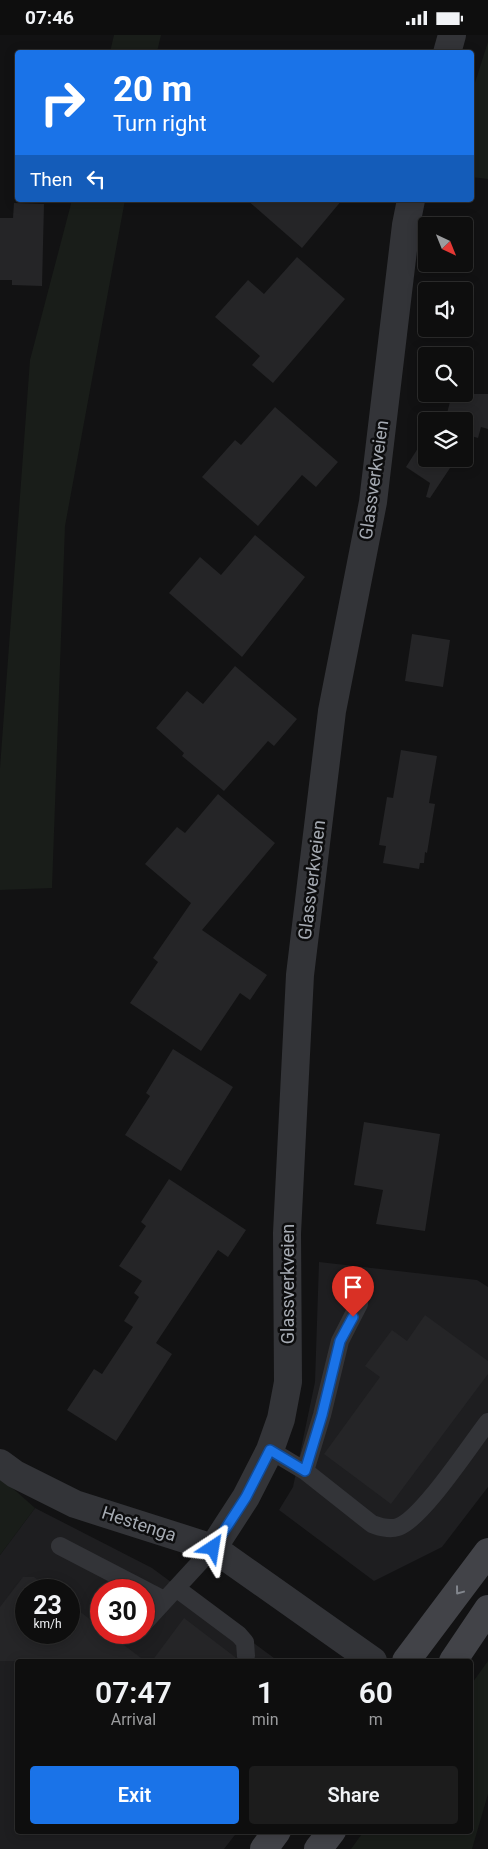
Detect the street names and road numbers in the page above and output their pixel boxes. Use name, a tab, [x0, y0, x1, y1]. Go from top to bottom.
street label: Glassverkveien	[355, 419, 392, 541]
street label: Glassverkveien	[294, 819, 329, 941]
street label: Glassverkveien	[277, 1224, 298, 1344]
street label: Hestenga	[99, 1502, 179, 1545]

